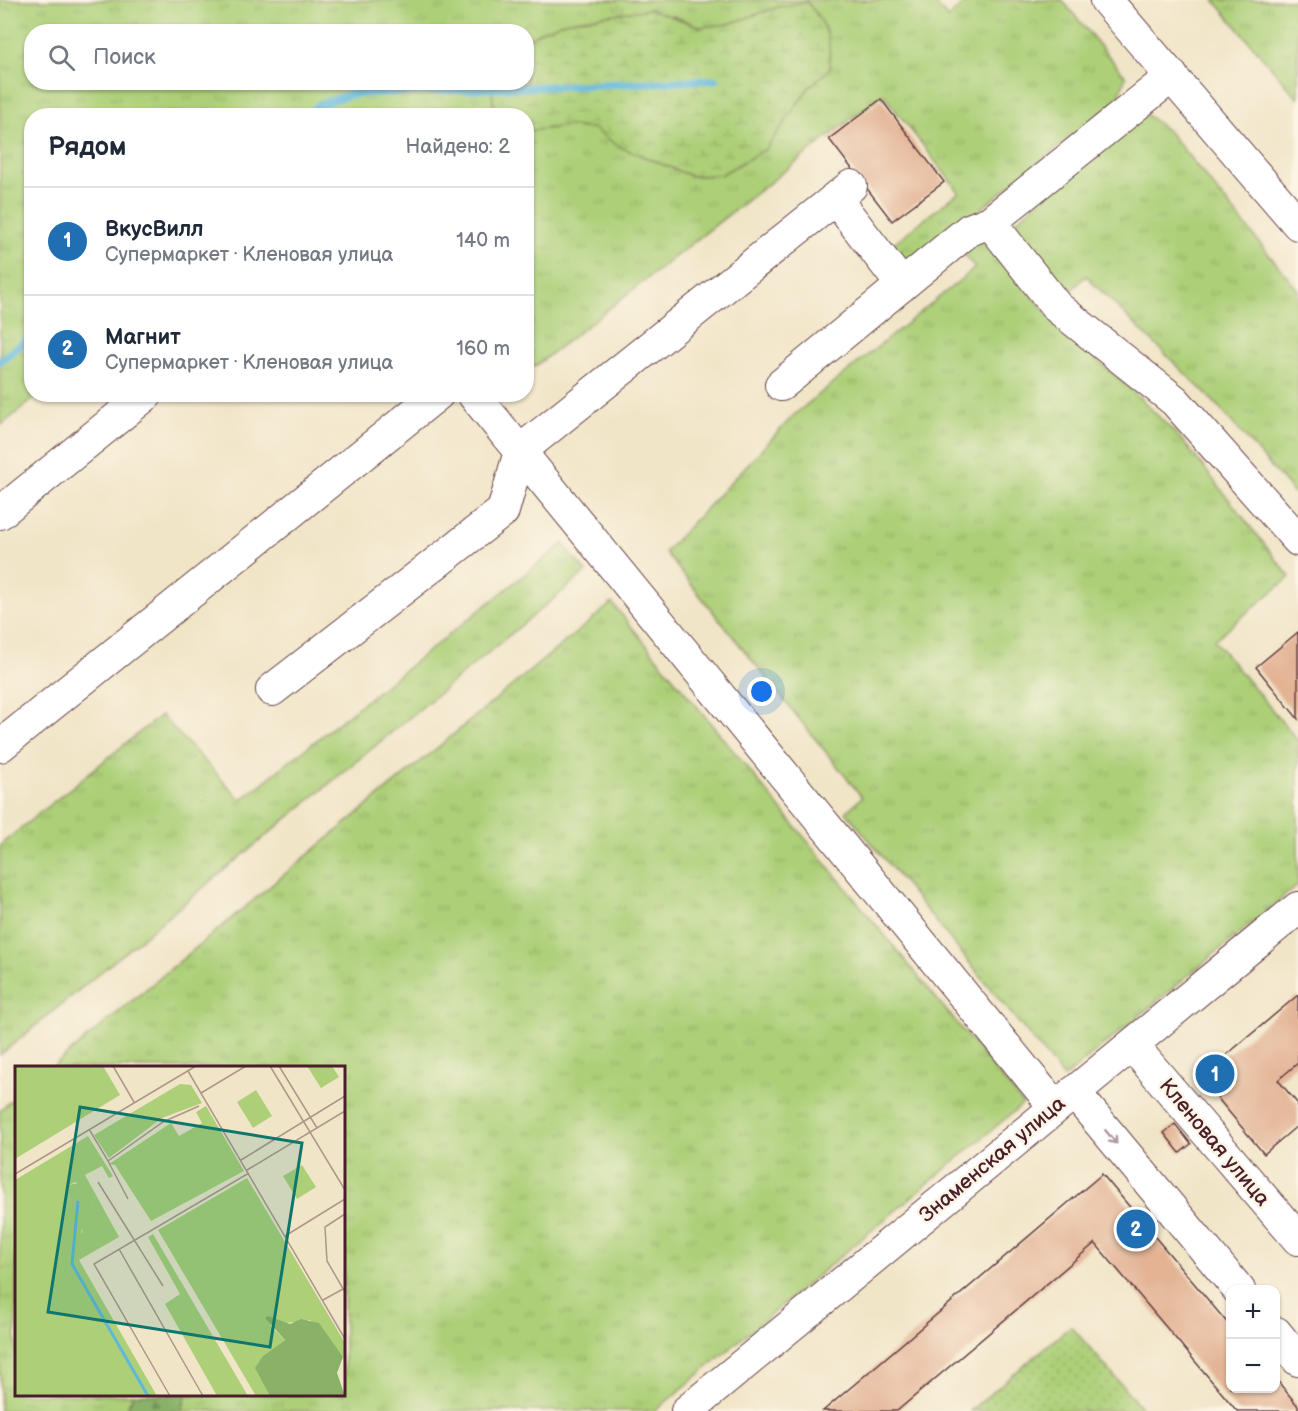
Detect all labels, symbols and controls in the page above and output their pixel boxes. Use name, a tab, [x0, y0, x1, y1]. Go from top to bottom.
search box	[24, 24, 534, 90]
icon: search	[45, 41, 78, 74]
text: Поиск	[93, 44, 156, 71]
text: Рядом	[48, 132, 126, 163]
text: Найдено: 2	[406, 135, 510, 159]
text: ВкусВилл	[105, 216, 203, 243]
text: 1	[63, 229, 72, 253]
text: 140 m	[456, 229, 510, 253]
text: Супермаркет · Кленовая улица	[105, 243, 393, 267]
text: Магнит	[105, 324, 181, 351]
text: 2	[62, 337, 73, 361]
text: 160 m	[456, 337, 510, 361]
text: Супермаркет · Кленовая улица	[105, 351, 393, 375]
your location	[747, 677, 776, 706]
pin: 1	[1196, 1052, 1234, 1096]
inset map	[15, 1066, 345, 1396]
street label: Кленовая улица	[1154, 1073, 1276, 1212]
street label: Знаменская улица	[914, 1091, 1071, 1228]
one-way arrow	[1104, 1129, 1117, 1145]
pin: 2	[1116, 1206, 1156, 1252]
map controls	[1226, 1285, 1280, 1393]
button: +	[1226, 1285, 1280, 1339]
button: −	[1226, 1339, 1280, 1393]

